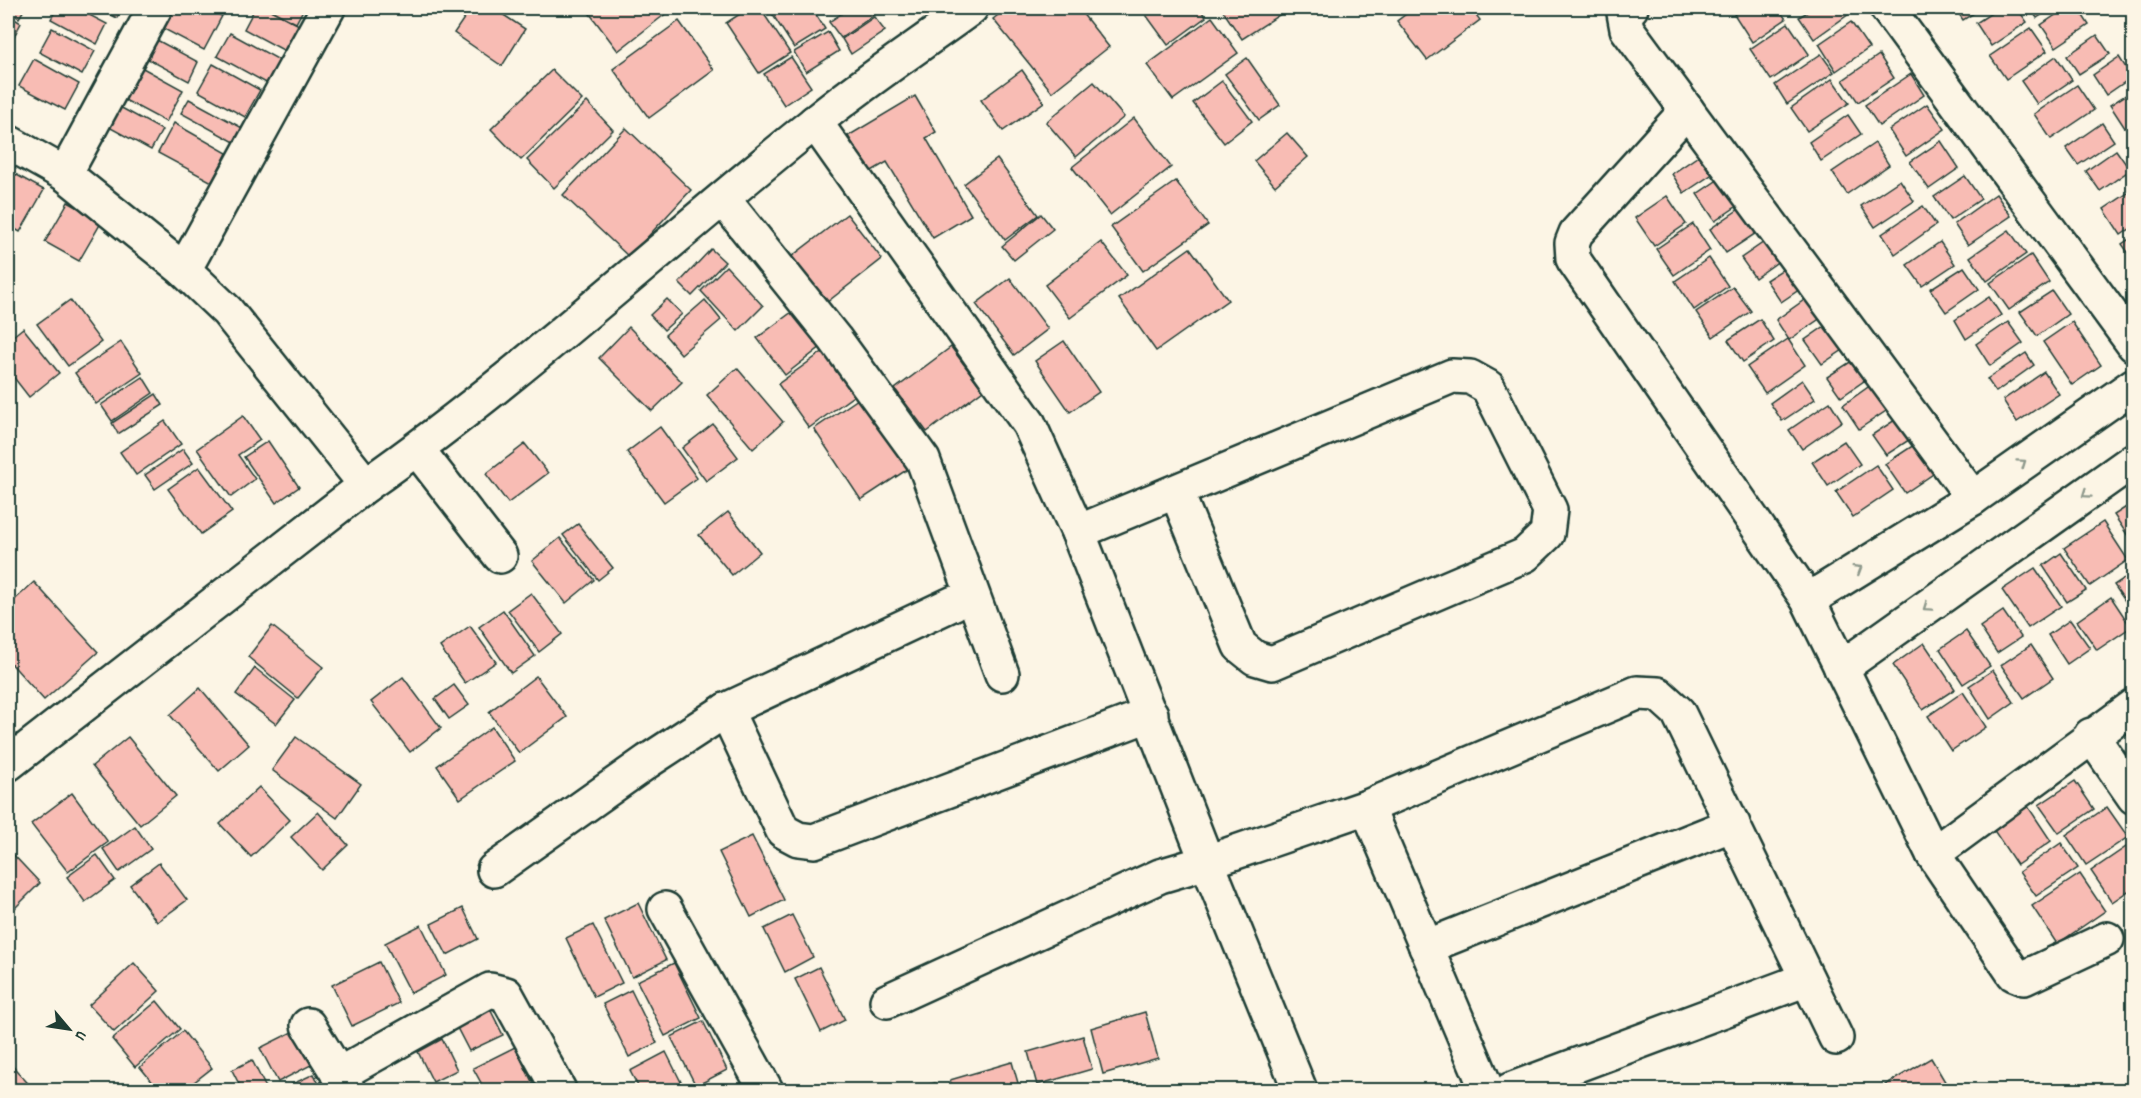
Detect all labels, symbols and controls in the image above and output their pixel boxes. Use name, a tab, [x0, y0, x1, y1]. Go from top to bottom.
one-way arrow	[2015, 459, 2026, 470]
one-way arrow	[2081, 486, 2092, 497]
one-way arrow	[1852, 564, 1862, 576]
one-way arrow	[1923, 600, 1934, 611]
north arrow	[39, 999, 99, 1059]
text: U	[68, 1026, 92, 1044]

